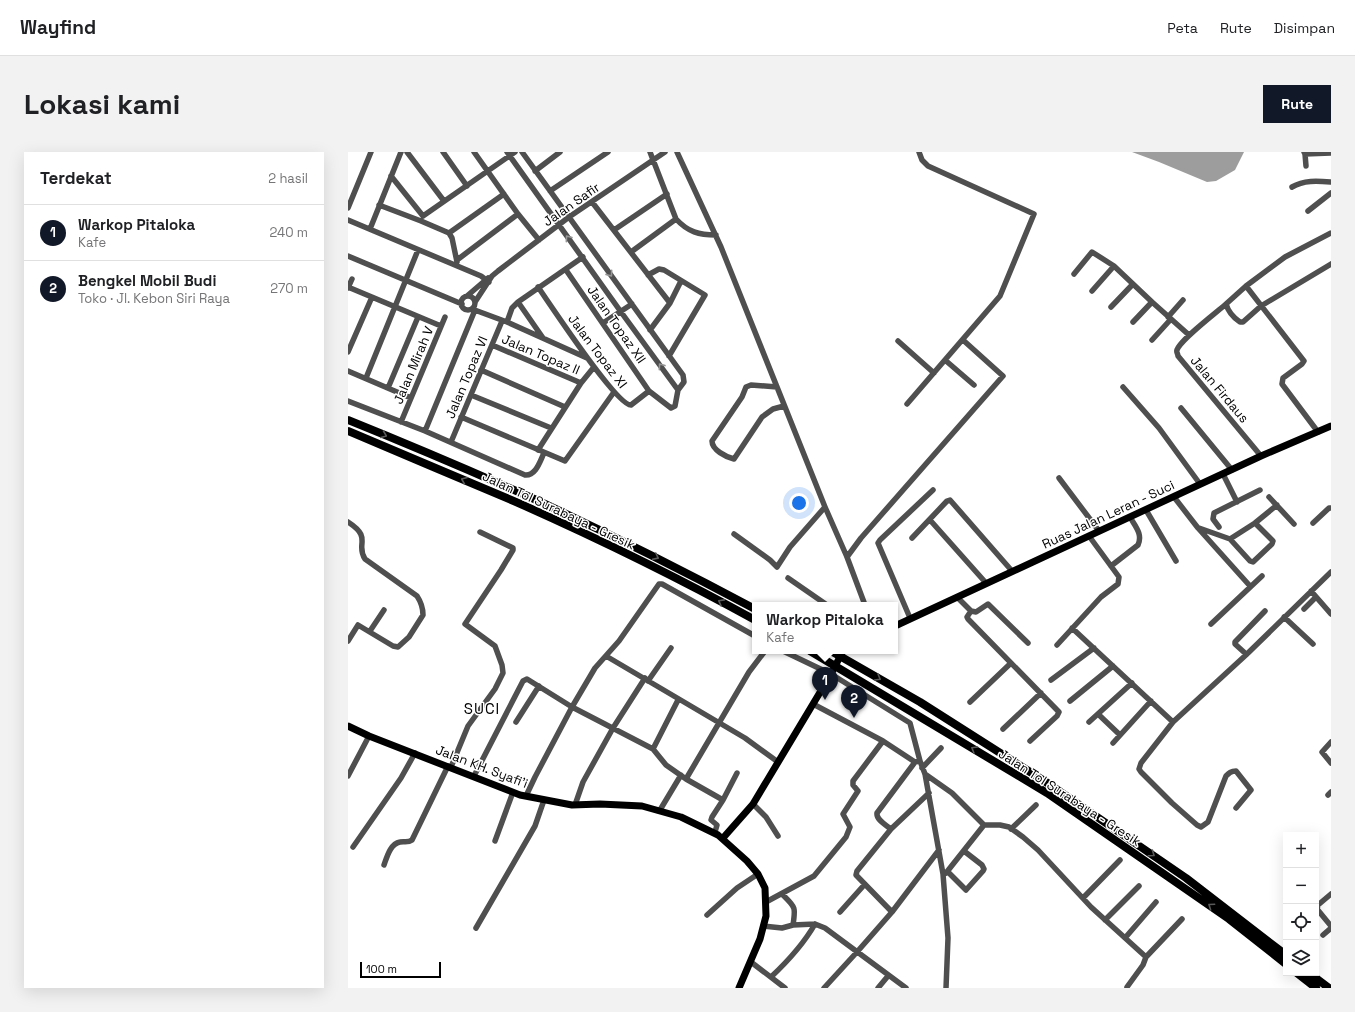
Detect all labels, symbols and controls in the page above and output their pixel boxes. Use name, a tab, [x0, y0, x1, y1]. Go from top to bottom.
text: Wayfind	[20, 15, 96, 40]
text: Peta	[1167, 19, 1198, 37]
text: Rute	[1220, 19, 1252, 37]
text: Disimpan	[1274, 19, 1335, 37]
button: Rute	[1263, 85, 1331, 123]
text: Lokasi kami	[24, 86, 180, 122]
text: Terdekat	[40, 167, 112, 189]
text: 2 hasil	[268, 170, 308, 187]
street label: Jalan Safir	[540, 179, 603, 230]
text: Warkop Pitaloka	[78, 215, 195, 234]
text: 1	[50, 224, 56, 241]
text: 240 m	[270, 224, 308, 241]
text: Kafe	[78, 234, 106, 251]
one-way arrow	[566, 235, 573, 242]
one-way arrow	[605, 270, 612, 277]
text: Bengkel Mobil Budi	[78, 271, 216, 290]
text: 2	[49, 280, 57, 297]
text: 270 m	[270, 280, 308, 297]
street label: Jalan Topaz XII	[584, 282, 650, 366]
text: Toko · Jl. Kebon Siri Raya	[78, 290, 230, 307]
street label: Jalan Topaz XI	[565, 311, 631, 391]
street label: Jalan Mirah V	[389, 324, 437, 407]
street label: Jalan Topaz II	[499, 330, 582, 379]
street label: Jalan Topaz VI	[441, 333, 491, 421]
street label: Jalan Firdaus	[1187, 352, 1253, 426]
one-way arrow	[659, 364, 666, 371]
one-way arrow	[381, 430, 388, 438]
street label: Jalan Tol Surabaya - Gresik	[480, 468, 638, 553]
street label: Ruas Jalan Leran - Suci	[1039, 476, 1177, 553]
one-way arrow	[461, 477, 468, 485]
your location	[789, 493, 809, 513]
one-way arrow	[651, 552, 659, 560]
one-way arrow	[717, 599, 725, 607]
popup	[752, 602, 898, 654]
text: Warkop Pitaloka	[766, 610, 884, 629]
text: Kafe	[766, 629, 794, 646]
pin: 1	[812, 667, 838, 700]
one-way arrow	[874, 674, 881, 681]
pin: 2	[841, 685, 867, 718]
district label: SUCI	[464, 699, 500, 718]
street label: Jalan KH. Syafi'i	[433, 741, 530, 792]
street label: Jalan Tol Surabaya - Gresik	[995, 745, 1144, 850]
one-way arrow	[971, 746, 978, 754]
map controls	[1283, 832, 1319, 976]
button: +	[1283, 832, 1319, 868]
one-way arrow	[1148, 849, 1155, 856]
button: −	[1283, 868, 1319, 904]
one-way arrow	[1208, 904, 1215, 911]
button: locate	[1283, 904, 1319, 940]
button: layers	[1283, 940, 1319, 976]
scale bar	[360, 960, 441, 979]
text: 100 m	[366, 962, 397, 976]

